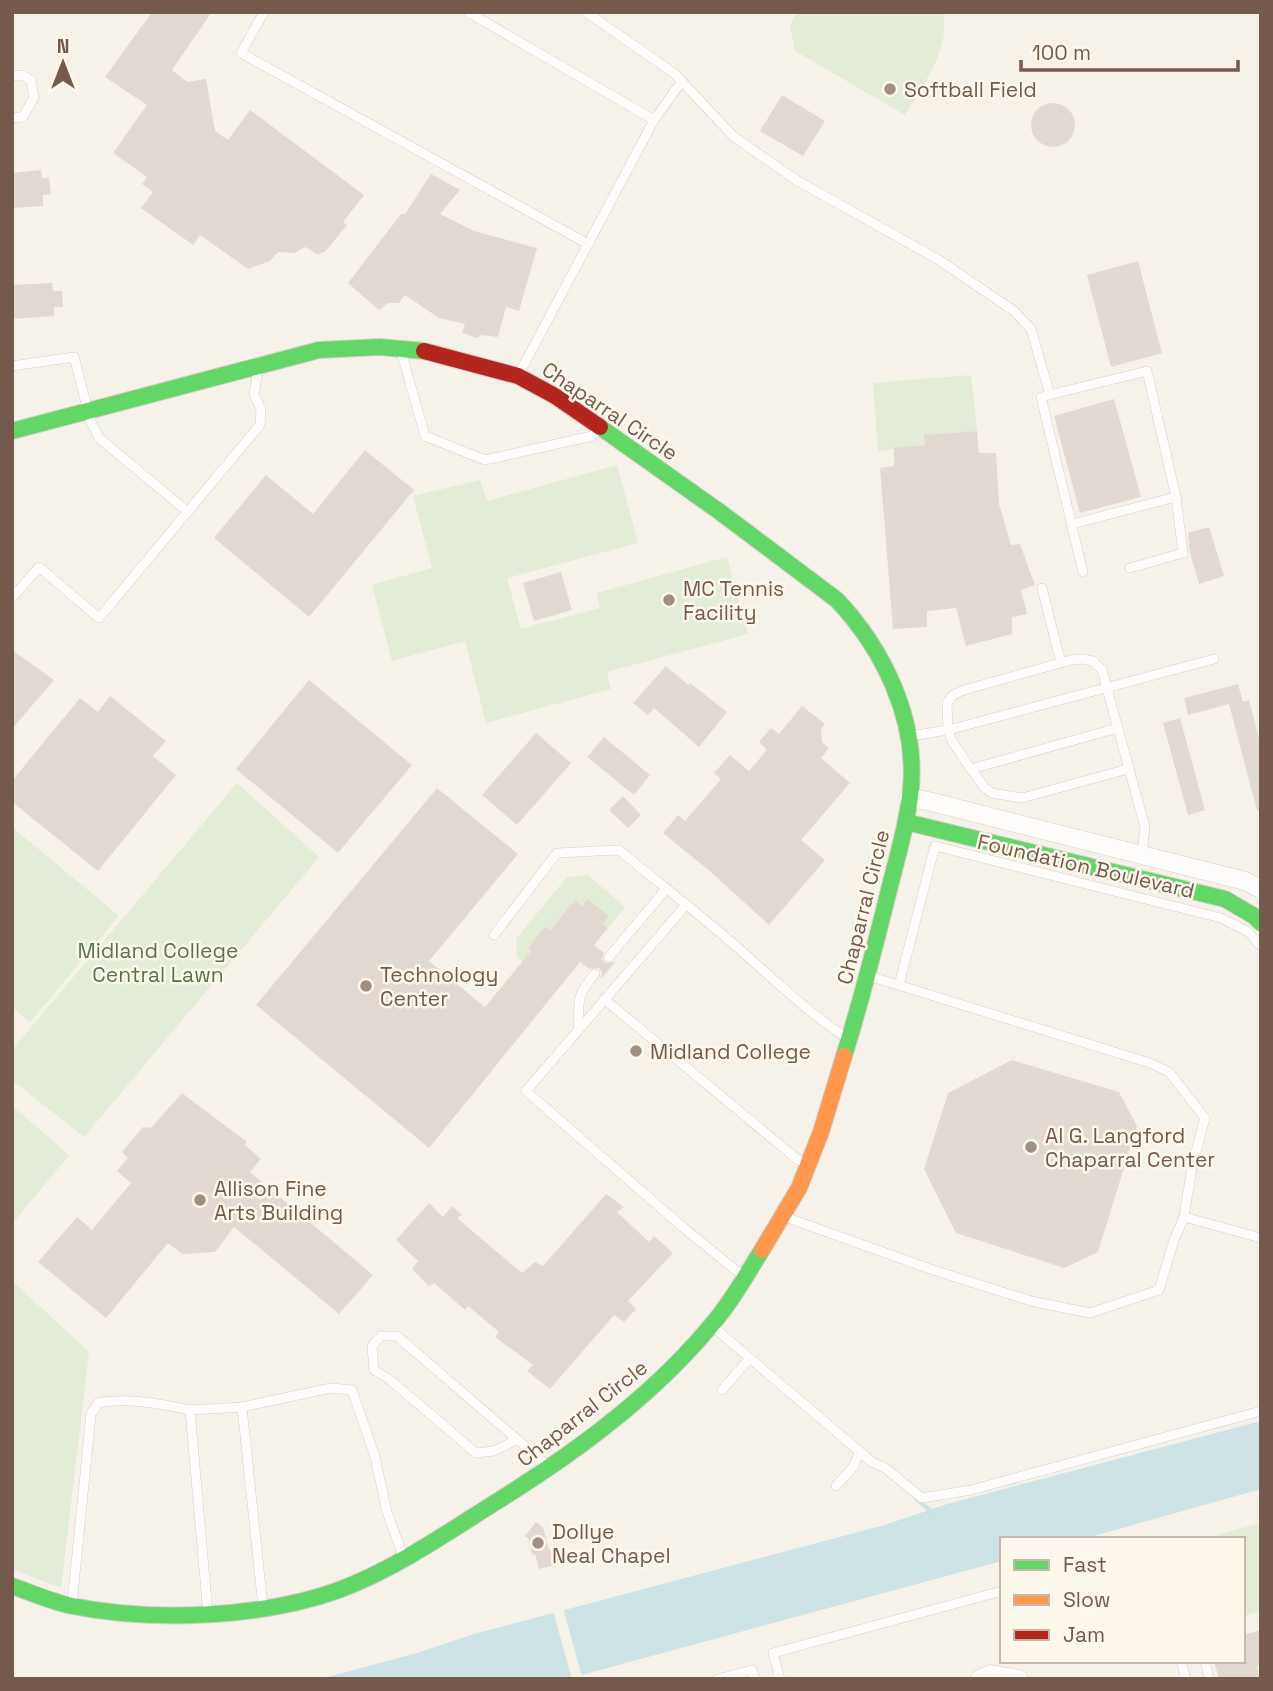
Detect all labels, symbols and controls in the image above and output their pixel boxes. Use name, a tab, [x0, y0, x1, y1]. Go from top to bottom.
north arrow	[28, 28, 98, 98]
scale bar	[1021, 28, 1238, 72]
text: N	[57, 34, 69, 59]
text: 100 m	[1032, 39, 1091, 66]
place label: Softball Field	[904, 76, 1037, 103]
marker: Softball Field	[882, 81, 898, 97]
street label: Chaparral Circle	[537, 356, 683, 466]
place label: MC Tennis Facility	[683, 575, 784, 626]
marker: MC Tennis Facility	[661, 592, 677, 608]
street label: Chaparral Circle	[831, 827, 895, 987]
street label: Foundation Boulevard	[975, 828, 1197, 904]
park label: Midland College Central Lawn	[78, 937, 238, 988]
place label: Technology Center	[380, 961, 498, 1012]
marker: Technology Center	[358, 978, 374, 994]
place label: Midland College	[650, 1038, 811, 1065]
marker: Midland College	[628, 1043, 644, 1059]
place label: Al G. Langford Chaparral Center	[1045, 1122, 1215, 1173]
marker: Al G. Langford Chaparral Center	[1023, 1139, 1039, 1155]
place label: Allison Fine Arts Building	[214, 1175, 343, 1226]
marker: Allison Fine Arts Building	[192, 1192, 208, 1208]
street label: Chaparral Circle	[511, 1354, 653, 1472]
place label: Dollye Neal Chapel	[552, 1518, 671, 1569]
marker: Dollye Neal Chapel	[530, 1535, 546, 1551]
legend	[1000, 1537, 1245, 1663]
text: Fast	[1063, 1551, 1107, 1578]
text: Slow	[1063, 1586, 1111, 1613]
text: Jam	[1063, 1621, 1105, 1648]

